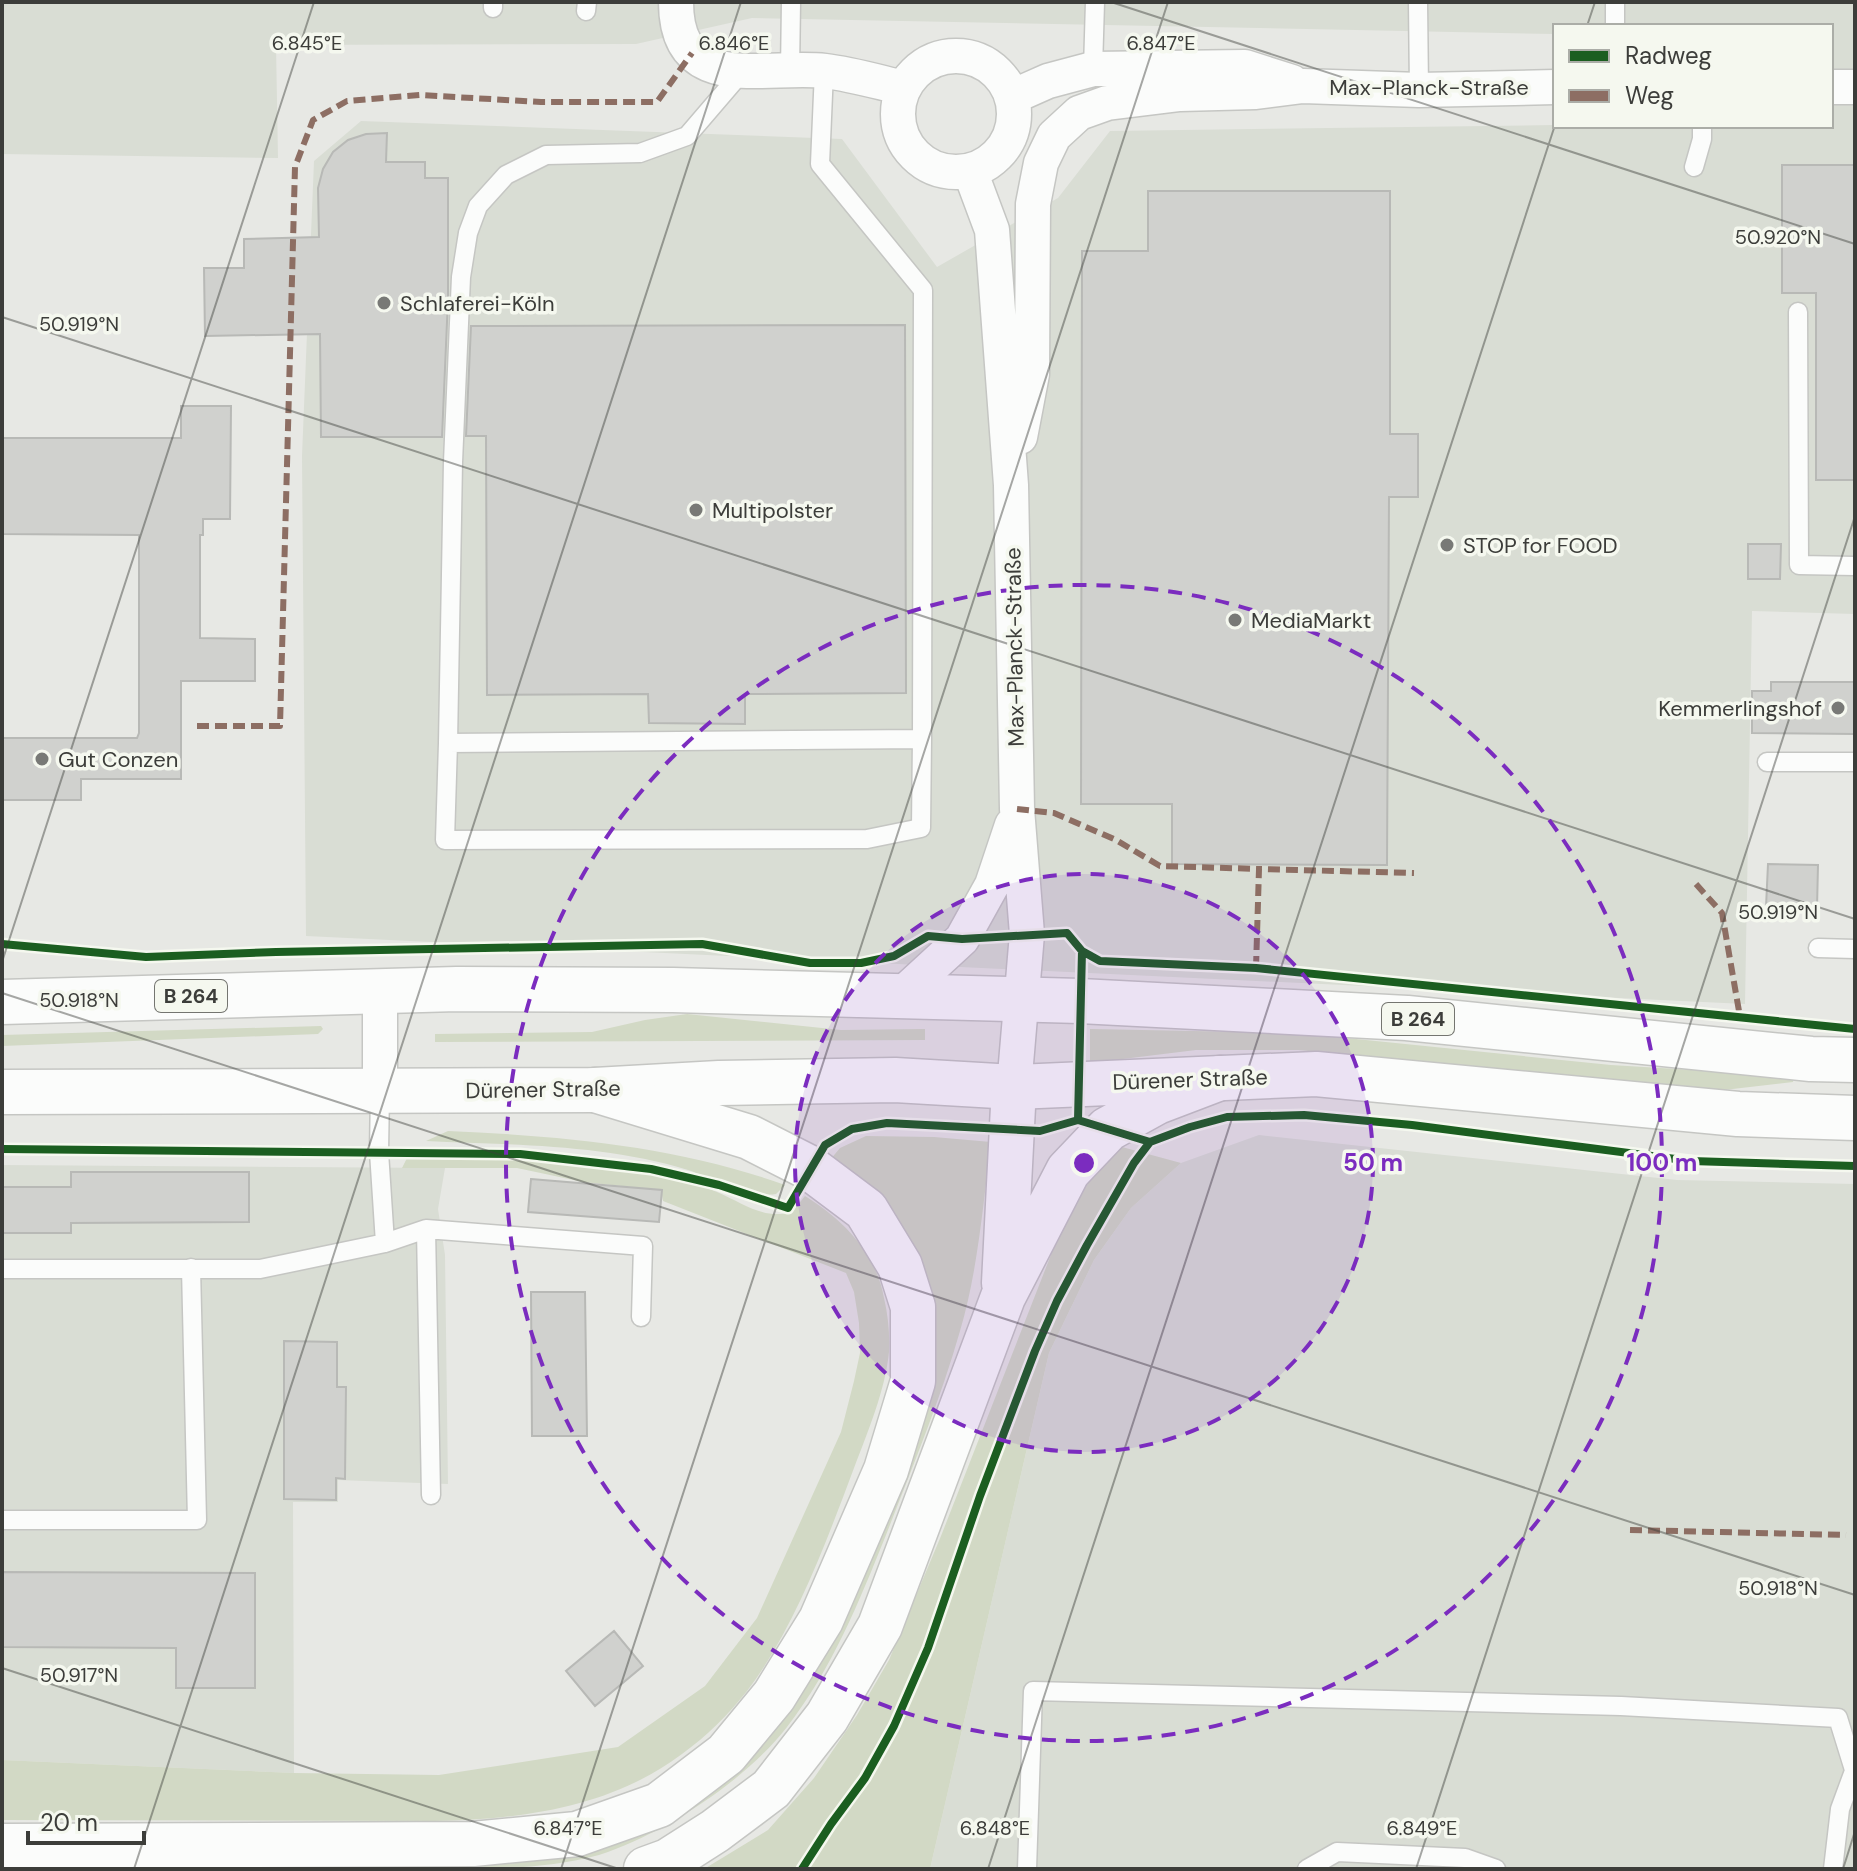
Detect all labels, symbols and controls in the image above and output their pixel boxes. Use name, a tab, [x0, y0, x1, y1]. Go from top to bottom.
legend	[1553, 24, 1833, 128]
text: 6.845°E	[272, 30, 342, 56]
text: 6.846°E	[699, 30, 769, 56]
text: 6.847°E	[1127, 30, 1195, 56]
text: Radweg	[1625, 40, 1712, 71]
street label: Max-Planck-Straße	[1329, 73, 1529, 102]
text: Weg	[1625, 80, 1674, 111]
text: 50.920°N	[1735, 224, 1821, 250]
place label: Schlaferei-Köln	[400, 289, 555, 318]
marker: Schlaferei-Köln	[375, 294, 393, 312]
text: 50.919°N	[39, 311, 119, 337]
place label: Multipolster	[712, 496, 833, 525]
marker: Multipolster	[687, 501, 705, 519]
place label: STOP for FOOD	[1463, 531, 1618, 560]
marker: STOP for FOOD	[1438, 536, 1456, 554]
street label: Max-Planck-Straße	[998, 547, 1031, 747]
place label: MediaMarkt	[1251, 606, 1371, 635]
marker: MediaMarkt	[1226, 611, 1244, 629]
place label: Kemmerlingshof	[1658, 694, 1822, 723]
marker: Kemmerlingshof	[1829, 699, 1847, 717]
place label: Gut Conzen	[58, 745, 178, 774]
marker: Gut Conzen	[33, 750, 51, 768]
text: 50.919°N	[1738, 899, 1818, 925]
road number: B 264	[155, 980, 227, 1012]
text: 50.918°N	[39, 987, 119, 1013]
road number: B 264	[1382, 1003, 1454, 1035]
street label: Dürener Straße	[1112, 1062, 1268, 1097]
street label: Dürener Straße	[465, 1074, 621, 1105]
text: 50 m	[1343, 1147, 1403, 1178]
text: 100 m	[1627, 1147, 1697, 1178]
centre of rings	[1070, 1149, 1098, 1177]
text: 50.918°N	[1738, 1575, 1818, 1601]
text: 50.917°N	[40, 1662, 118, 1688]
scale bar	[28, 1795, 144, 1845]
text: 20 m	[40, 1807, 98, 1838]
text: 6.847°E	[534, 1815, 602, 1841]
text: 6.848°E	[960, 1815, 1030, 1841]
text: 6.849°E	[1387, 1815, 1457, 1841]

